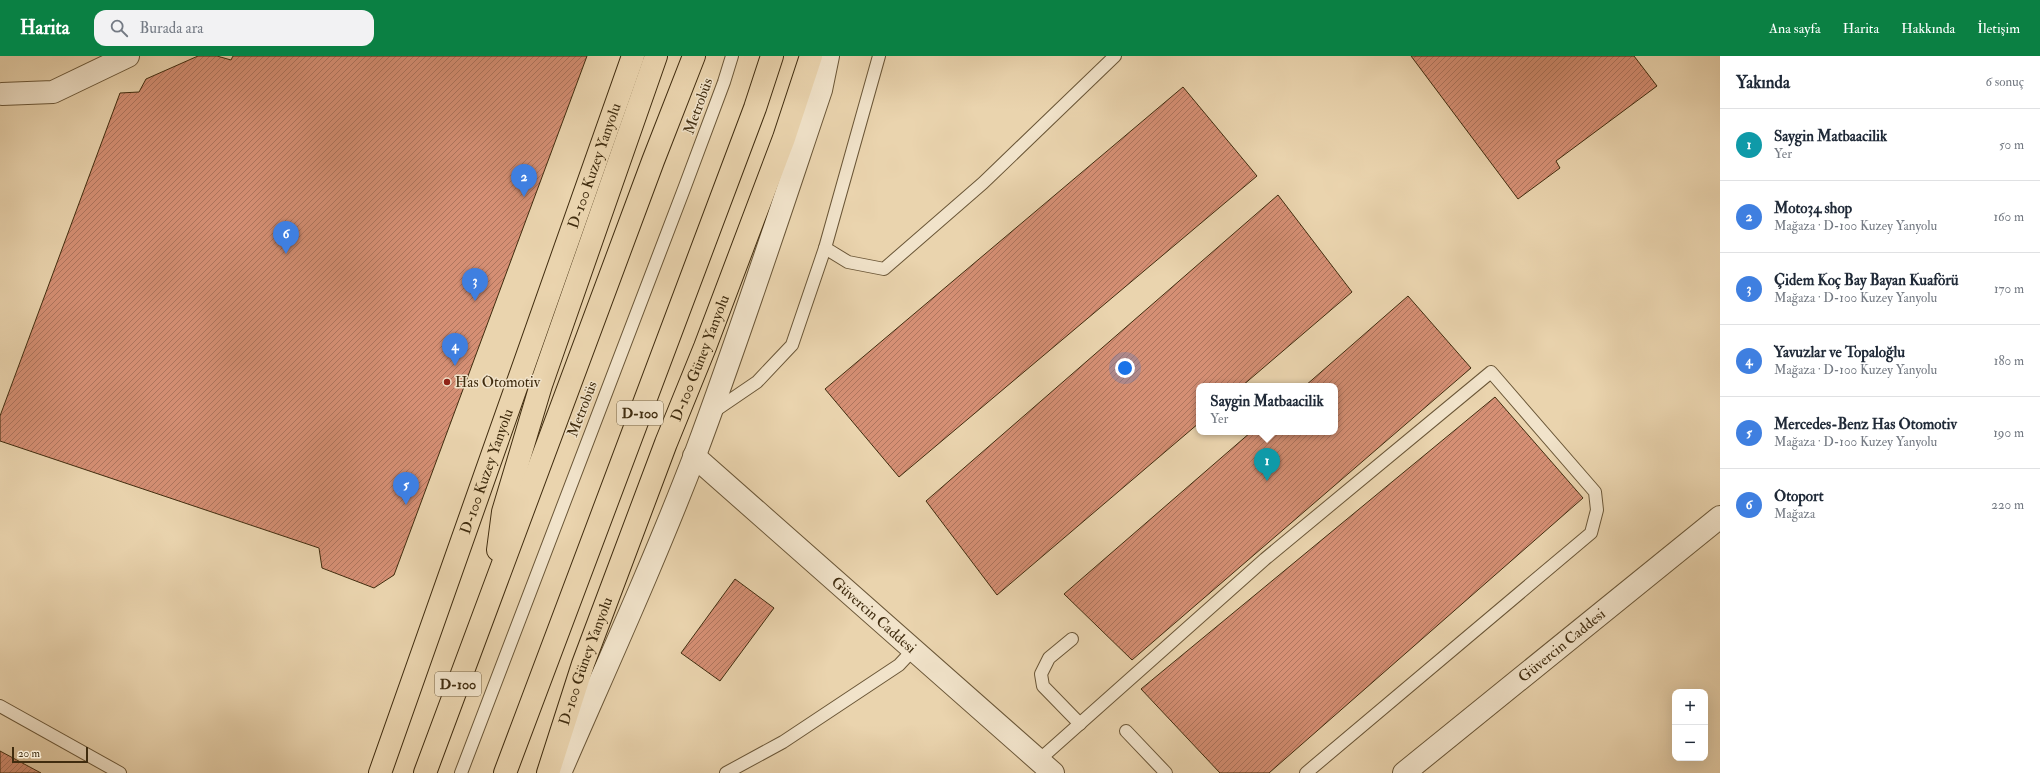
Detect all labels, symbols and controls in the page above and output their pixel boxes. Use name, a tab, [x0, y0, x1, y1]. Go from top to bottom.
search box	[94, 10, 374, 46]
text: Harita	[20, 16, 70, 40]
icon: search	[108, 17, 130, 39]
text: Burada ara	[140, 19, 203, 38]
text: Ana sayfa	[1769, 20, 1821, 37]
text: Harita	[1843, 20, 1879, 37]
text: Hakkında	[1901, 20, 1955, 37]
text: İletişim	[1977, 20, 2020, 37]
text: Yakında	[1736, 72, 1790, 93]
text: 6 sonuç	[1985, 74, 2024, 90]
street label: Metrobüs	[680, 75, 717, 137]
street label: D-100 Kuzey Yanyolu	[564, 100, 626, 231]
text: Saygin Matbaacilik	[1774, 127, 1887, 146]
text: 1	[1747, 137, 1751, 153]
text: 50 m	[1999, 137, 2024, 153]
text: Yer	[1774, 146, 1792, 162]
pin: 2	[511, 164, 537, 197]
text: Moto34 shop	[1774, 199, 1852, 218]
text: 2	[1746, 209, 1752, 225]
text: 160 m	[1993, 209, 2024, 225]
text: Mağaza · D-100 Kuzey Yanyolu	[1774, 218, 1937, 234]
pin: 6	[273, 221, 299, 254]
pin: 3	[462, 268, 488, 301]
text: Çidem Koç Bay Bayan Kuaförü	[1774, 271, 1959, 290]
text: 3	[1747, 281, 1752, 297]
text: 170 m	[1994, 281, 2024, 297]
text: Mağaza · D-100 Kuzey Yanyolu	[1774, 290, 1937, 306]
street label: D-100 Güney Yanyolu	[667, 292, 734, 424]
pin: 4	[442, 333, 468, 366]
text: Yavuzlar ve Topaloğlu	[1774, 343, 1905, 362]
text: 4	[1745, 353, 1753, 369]
text: 180 m	[1994, 353, 2024, 369]
your location	[1115, 358, 1135, 378]
text: Mağaza · D-100 Kuzey Yanyolu	[1774, 362, 1937, 378]
place label: Has Otomotiv	[455, 373, 541, 392]
marker: Has Otomotiv	[442, 377, 452, 387]
street label: Metrobüs	[563, 379, 602, 440]
popup	[1196, 383, 1338, 435]
text: Saygin Matbaacilik	[1210, 392, 1324, 411]
road number: D-100	[617, 401, 663, 425]
street label: D-100 Kuzey Yanyolu	[456, 406, 518, 537]
text: Yer	[1210, 411, 1228, 427]
text: Mercedes-Benz Has Otomotiv	[1774, 415, 1957, 434]
text: 5	[1746, 425, 1752, 441]
text: 190 m	[1993, 425, 2024, 441]
text: Mağaza · D-100 Kuzey Yanyolu	[1774, 434, 1937, 450]
pin: 1	[1254, 448, 1280, 481]
pin: 5	[393, 472, 419, 505]
text: Otoport	[1774, 487, 1824, 506]
text: 6	[1746, 497, 1752, 513]
text: 220 m	[1991, 497, 2024, 513]
text: Mağaza	[1774, 506, 1815, 522]
street label: Güvercin Caddesi	[827, 573, 920, 658]
street label: D-100 Güney Yanyolu	[555, 594, 617, 728]
street label: Güvercin Caddesi	[1515, 605, 1610, 687]
road number: D-100	[435, 672, 481, 696]
map controls	[1672, 689, 1708, 761]
button: +	[1672, 689, 1708, 725]
button: −	[1672, 725, 1708, 761]
scale bar	[12, 745, 88, 764]
text: 20 m	[18, 747, 40, 760]

